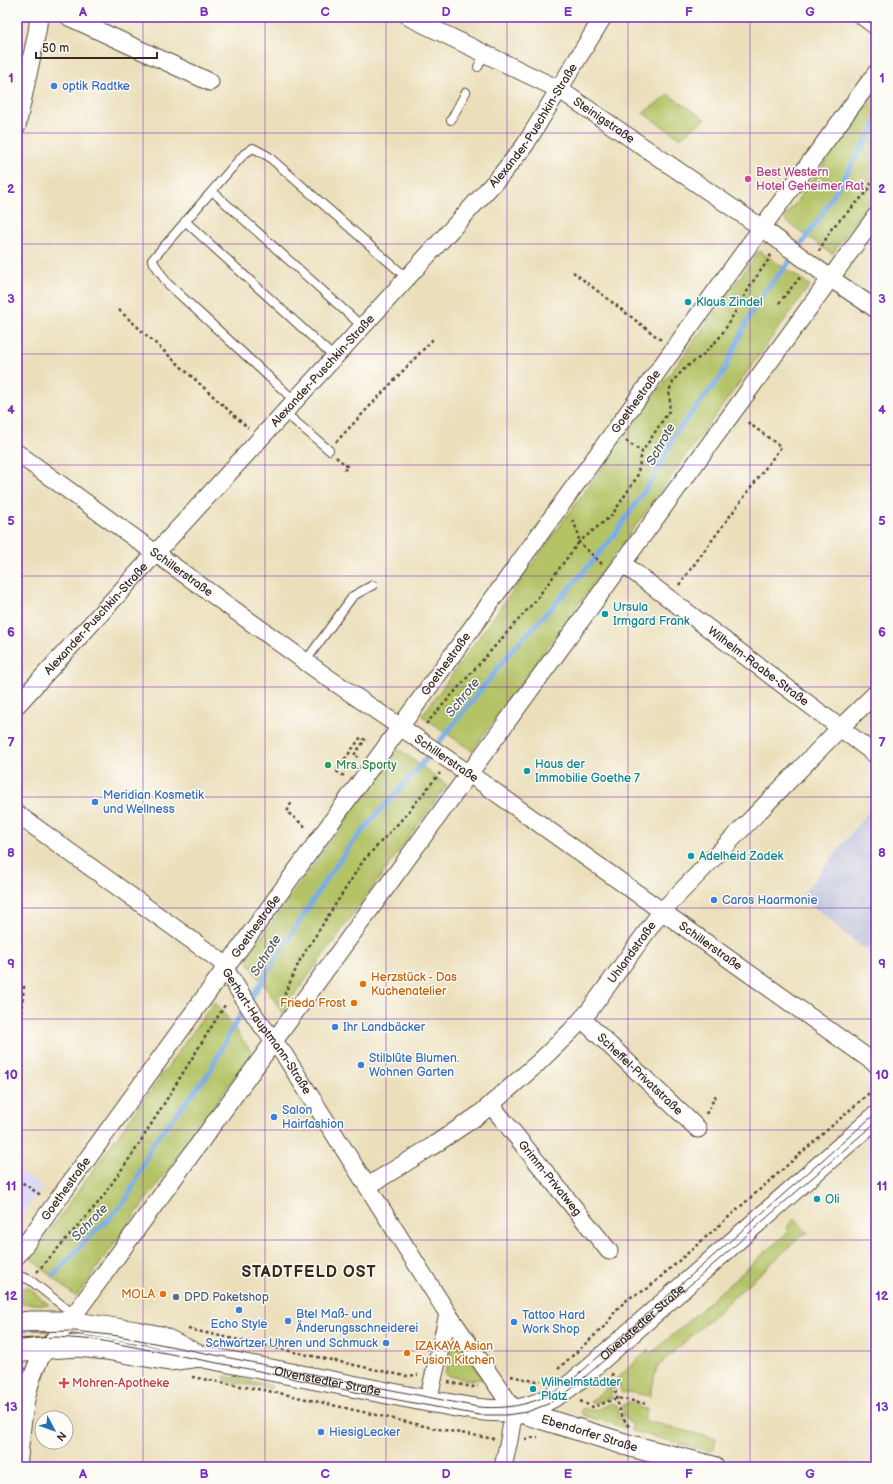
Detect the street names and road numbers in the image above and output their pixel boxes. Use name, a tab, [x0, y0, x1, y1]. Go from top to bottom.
street label: Alexander-Puschkin-Straße	[486, 61, 581, 191]
street label: Steinigstraße	[570, 94, 637, 147]
street label: Alexander-Puschkin-Straße	[268, 312, 378, 430]
street label: Goethestraße	[608, 367, 664, 436]
street label: Schillerstraße	[147, 545, 216, 600]
street label: Alexander-Puschkin-Straße	[41, 560, 151, 678]
street label: Wilhelm-Raabe-Straße	[705, 624, 812, 710]
street label: Goethestraße	[418, 630, 474, 699]
street label: Schillerstraße	[411, 732, 481, 786]
street label: Goethestraße	[228, 892, 284, 961]
street label: Uhlandstraße	[605, 919, 660, 986]
street label: Schillerstraße	[676, 919, 745, 974]
street label: Gerhart-Hauptmann-Straße	[218, 965, 314, 1097]
street label: Scheffel-Privatstraße	[594, 1030, 686, 1119]
street label: Grimm-Privatweg	[515, 1138, 585, 1219]
street label: Goethestraße	[38, 1154, 94, 1224]
street label: Olvenstedter Straße	[597, 1281, 688, 1364]
street label: Olvenstedter Straße	[273, 1364, 382, 1400]
street label: Ebendorfer Straße	[539, 1412, 639, 1455]

